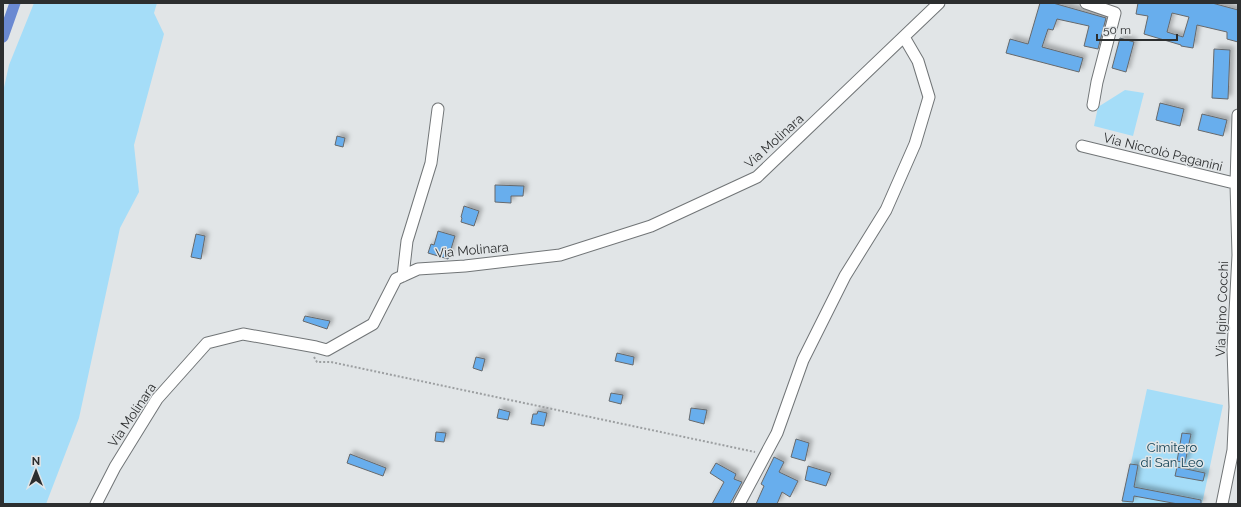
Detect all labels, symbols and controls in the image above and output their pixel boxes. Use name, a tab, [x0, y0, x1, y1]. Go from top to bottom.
scale bar	[1097, 16, 1177, 42]
text: 50 m	[1103, 23, 1131, 37]
street label: Via Molinara	[742, 111, 806, 171]
street label: Via Niccolò Paganini	[1102, 130, 1224, 174]
street label: Via Molinara	[435, 239, 509, 261]
street label: Via Igino Cocchi	[1213, 261, 1231, 357]
street label: Via Molinara	[105, 380, 159, 450]
park label: Cimitero di San Leo	[1141, 440, 1204, 470]
north arrow	[16, 451, 56, 491]
text: N	[32, 455, 40, 468]

